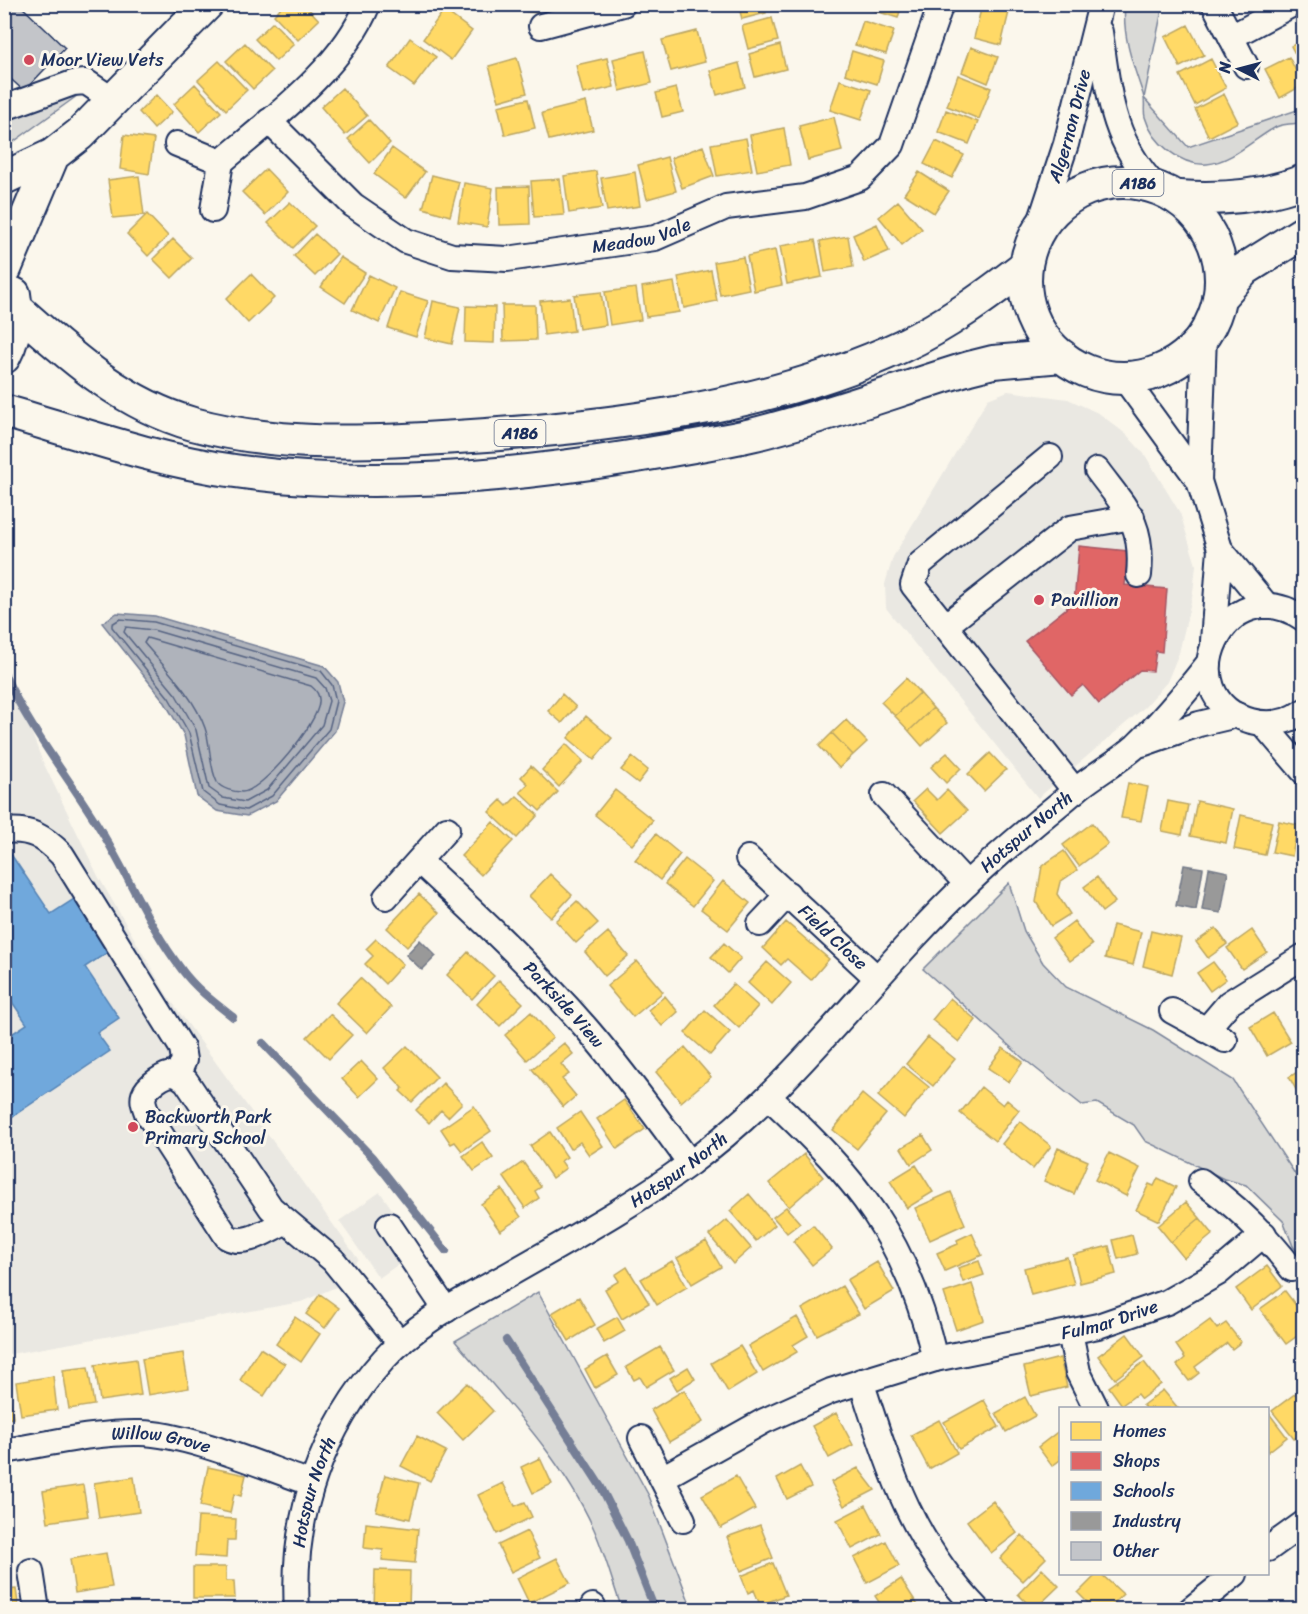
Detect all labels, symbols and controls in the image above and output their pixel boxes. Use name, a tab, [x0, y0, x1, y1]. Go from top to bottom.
north arrow	[1209, 39, 1269, 99]
place label: Moor View Vets	[41, 44, 164, 76]
marker: Moor View Vets	[22, 53, 36, 67]
text: N	[1209, 60, 1240, 76]
street label: Algernon Drive	[1038, 66, 1100, 188]
road number: A186	[1112, 170, 1164, 196]
street label: Meadow Vale	[590, 208, 696, 263]
road number: A186	[494, 420, 546, 446]
place label: Pavillion	[1051, 584, 1119, 616]
marker: Pavillion	[1032, 593, 1046, 607]
street label: Hotspur North	[972, 783, 1080, 881]
street label: Field Close	[790, 896, 875, 978]
street label: Parkside View	[515, 953, 613, 1056]
place label: Backworth Park Primary School	[145, 1101, 272, 1154]
marker: Backworth Park Primary School	[126, 1120, 140, 1134]
street label: Hotspur North	[623, 1124, 735, 1216]
street label: Fulmar Drive	[1058, 1290, 1163, 1349]
legend	[1059, 1407, 1269, 1575]
text: Homes	[1113, 1415, 1167, 1447]
street label: Willow Grove	[110, 1417, 215, 1462]
street label: Hotspur North	[283, 1431, 345, 1550]
text: Shops	[1113, 1445, 1160, 1477]
text: Schools	[1113, 1475, 1175, 1507]
text: Industry	[1112, 1505, 1182, 1537]
text: Other	[1113, 1535, 1160, 1567]

